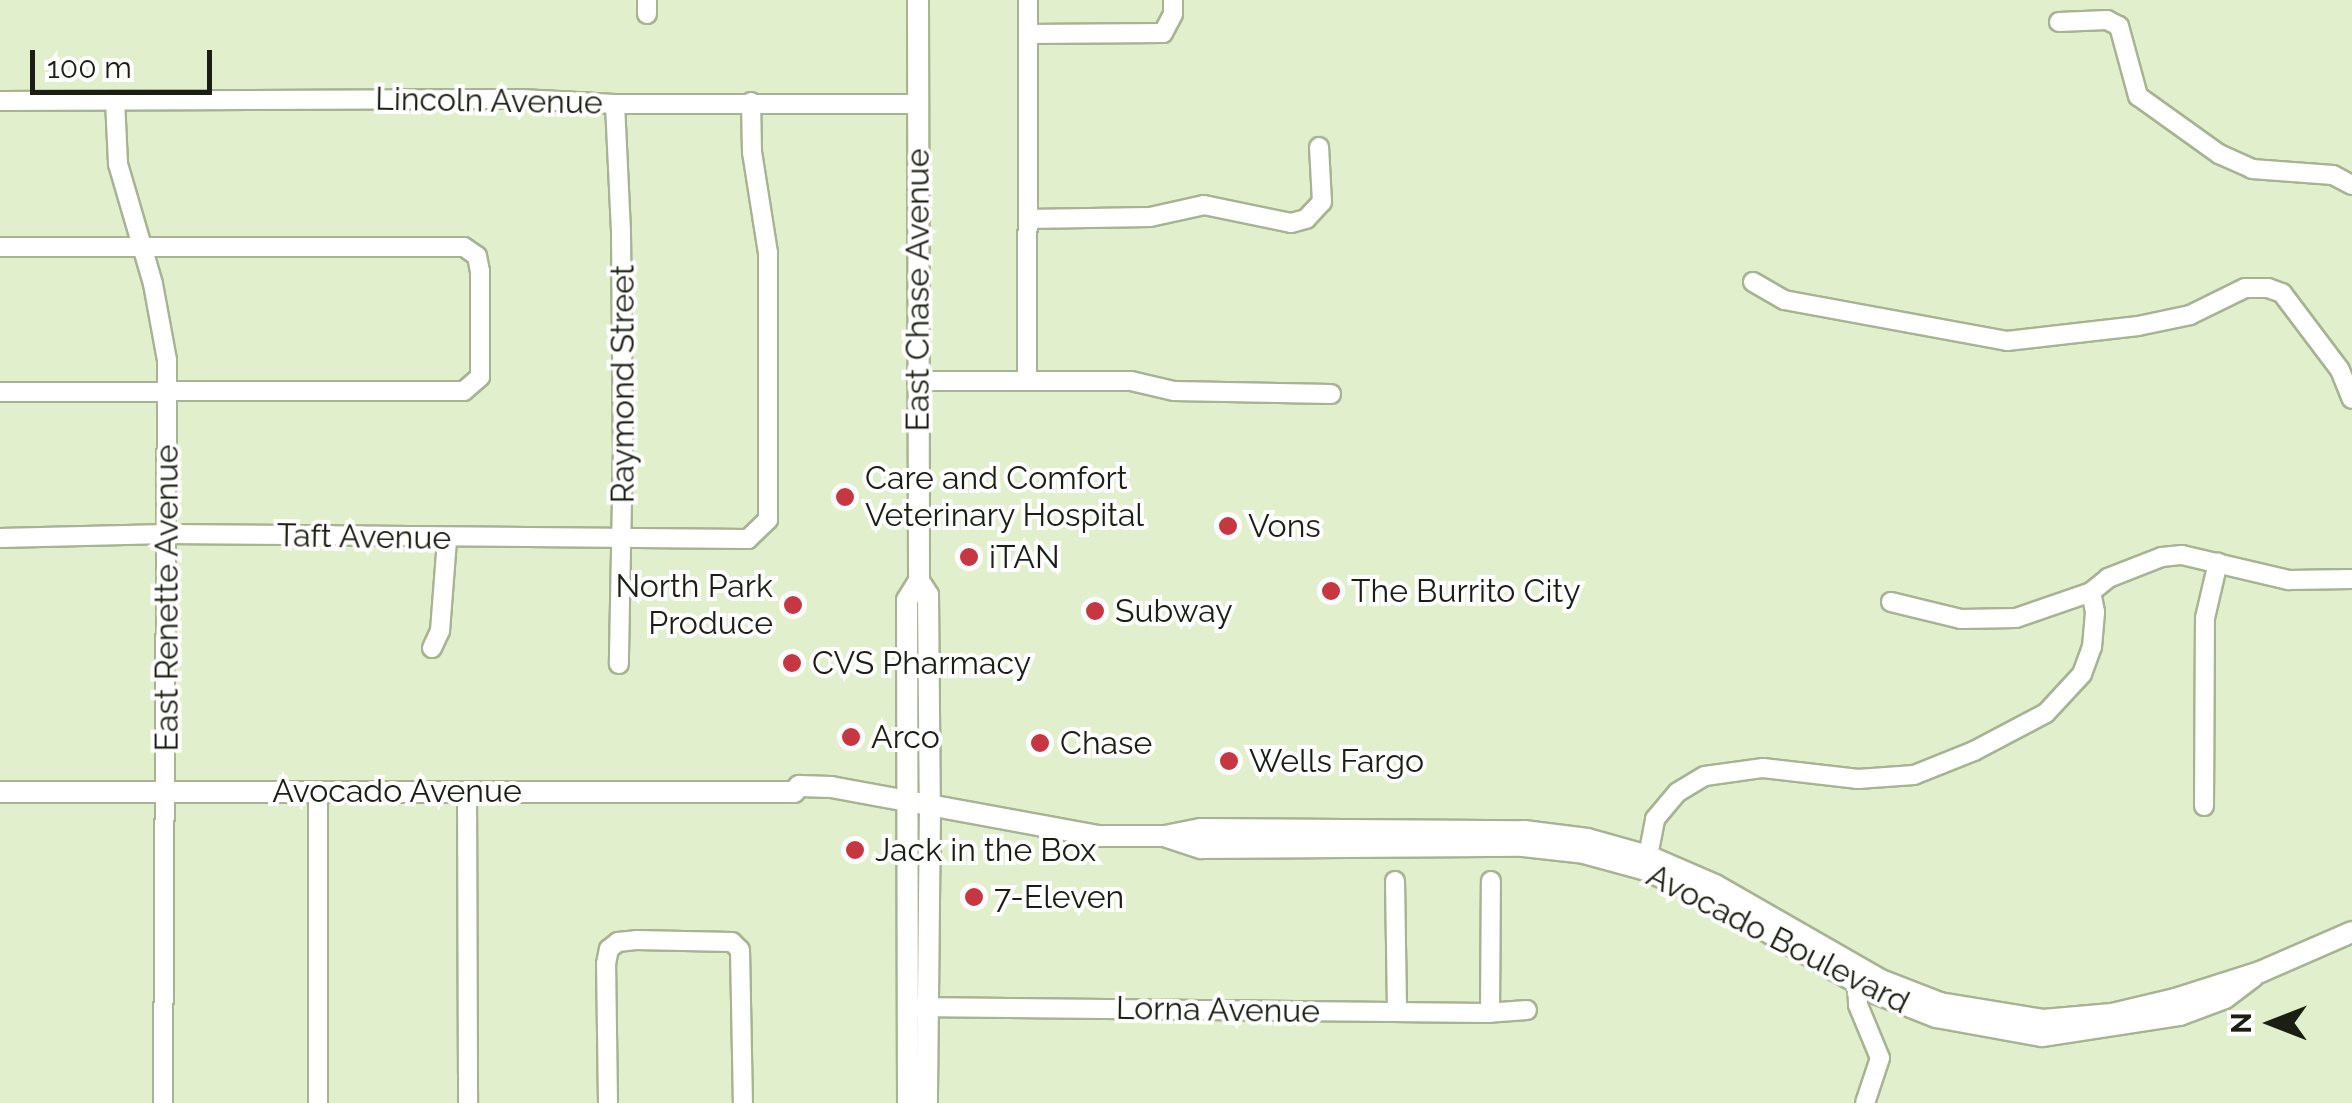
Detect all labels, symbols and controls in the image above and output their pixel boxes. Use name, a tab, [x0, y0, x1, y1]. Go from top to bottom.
scale bar	[35, 30, 218, 92]
text: 100 m	[47, 50, 132, 85]
street label: Lincoln Avenue	[374, 80, 604, 122]
street label: East Chase Avenue	[899, 148, 937, 432]
street label: Raymond Street	[604, 265, 642, 503]
street label: East Renette Avenue	[148, 444, 186, 752]
place label: Care and Comfort Veterinary Hospital	[865, 460, 1145, 535]
marker: Care and Comfort Veterinary Hospital	[834, 486, 856, 508]
place label: Vons	[1248, 507, 1321, 545]
marker: Vons	[1217, 515, 1239, 537]
street label: Taft Avenue	[276, 516, 452, 558]
place label: iTAN	[989, 538, 1060, 576]
marker: iTAN	[958, 546, 980, 568]
place label: North Park Produce	[615, 568, 773, 643]
place label: The Burrito City	[1351, 572, 1581, 610]
marker: The Burrito City	[1320, 580, 1342, 602]
place label: Subway	[1115, 592, 1233, 630]
marker: North Park Produce	[782, 594, 804, 616]
marker: Subway	[1084, 600, 1106, 622]
place label: CVS Pharmacy	[812, 644, 1031, 682]
marker: CVS Pharmacy	[781, 652, 803, 674]
place label: Arco	[871, 718, 940, 756]
place label: Chase	[1060, 724, 1152, 762]
marker: Arco	[840, 726, 862, 748]
marker: Chase	[1029, 732, 1051, 754]
place label: Wells Fargo	[1249, 742, 1424, 780]
marker: Wells Fargo	[1218, 750, 1240, 772]
street label: Avocado Avenue	[272, 772, 522, 810]
place label: Jack in the Box	[875, 831, 1096, 869]
marker: Jack in the Box	[844, 839, 866, 861]
street label: Avocado Boulevard	[1640, 856, 1916, 1022]
place label: 7-Eleven	[994, 878, 1124, 916]
marker: 7-Eleven	[963, 886, 985, 908]
north arrow	[2222, 973, 2322, 1073]
street label: Lorna Avenue	[1115, 989, 1321, 1031]
text: N	[2225, 1012, 2258, 1034]

